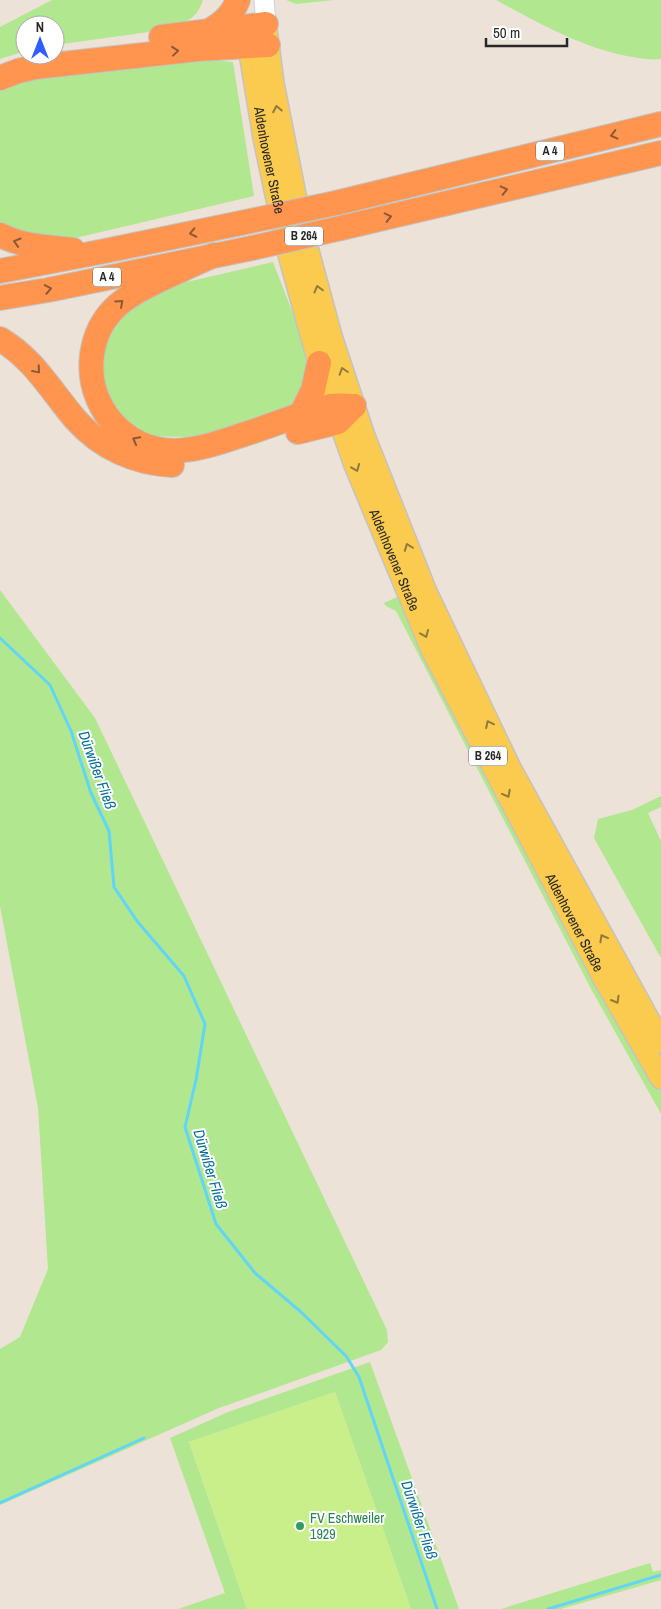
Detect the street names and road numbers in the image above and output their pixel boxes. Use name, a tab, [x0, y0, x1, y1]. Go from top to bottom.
street label: Aldenhovener Straße	[250, 104, 289, 215]
road number: A 4	[536, 142, 564, 160]
road number: B 264	[285, 227, 323, 246]
road number: A 4	[93, 268, 121, 286]
street label: Aldenhovener Straße	[365, 505, 424, 614]
road number: B 264	[469, 746, 507, 766]
street label: Aldenhovener Straße	[541, 869, 608, 975]

